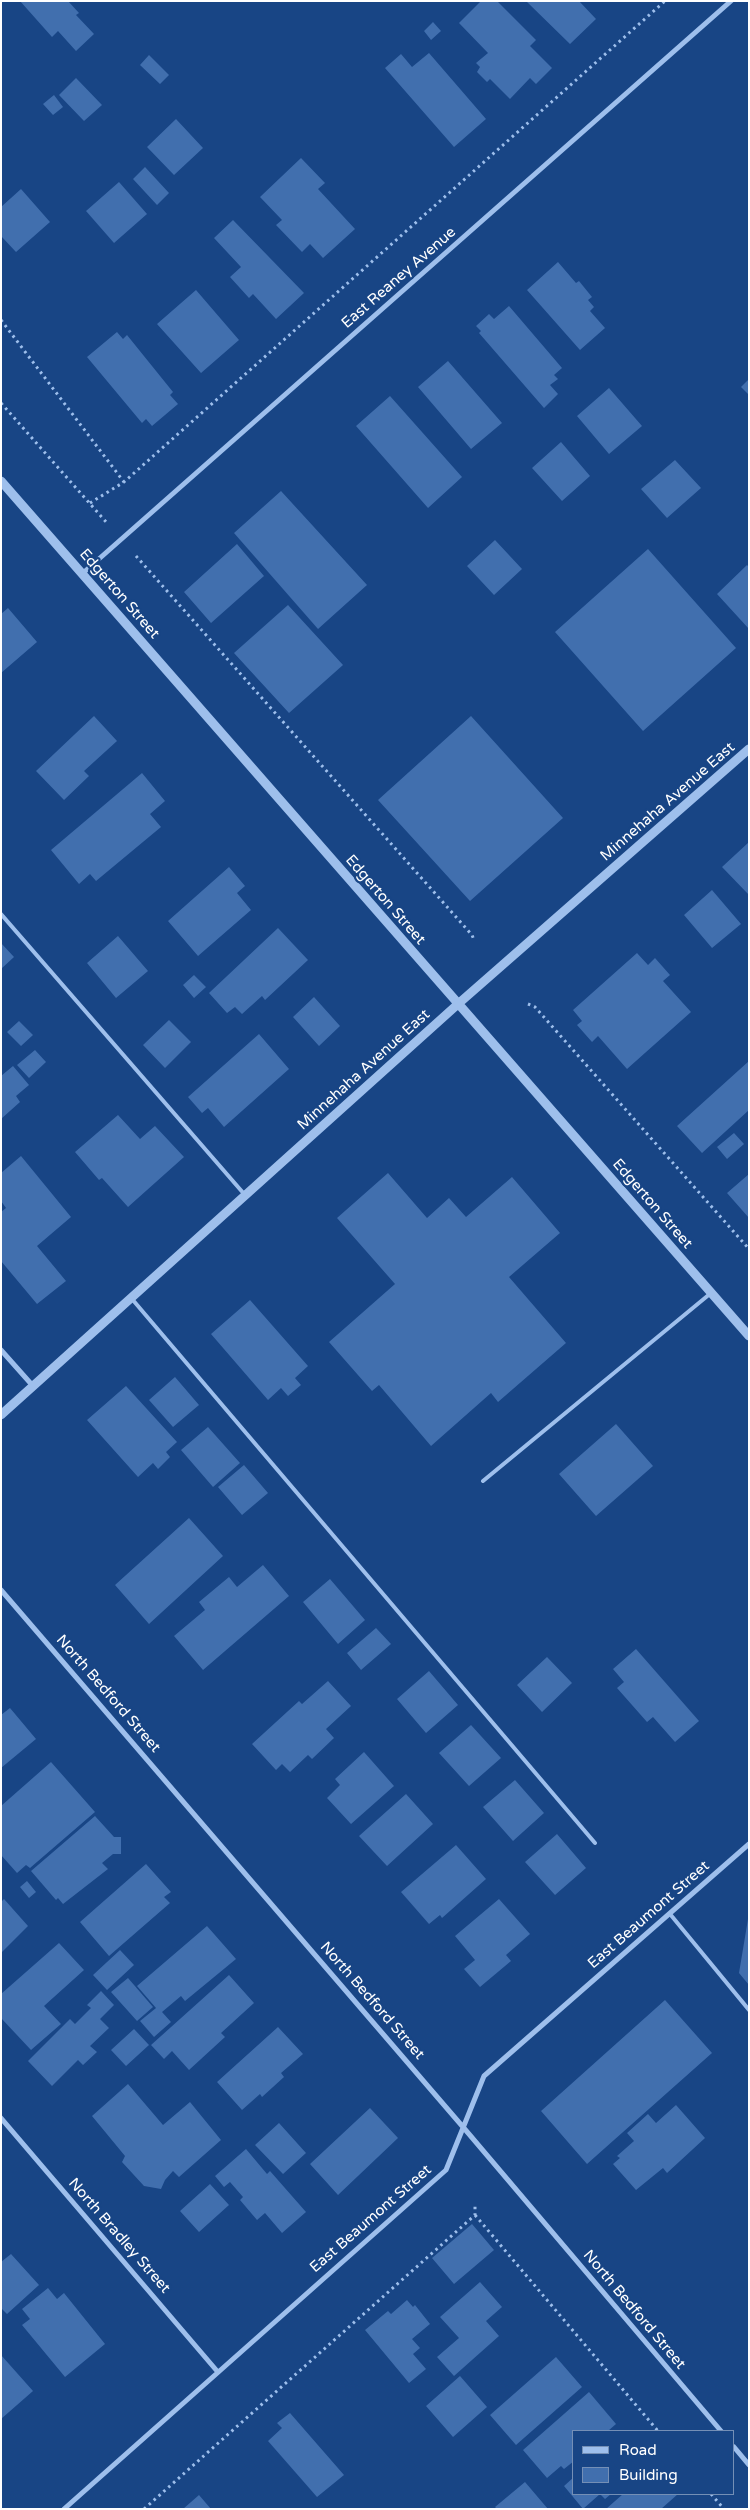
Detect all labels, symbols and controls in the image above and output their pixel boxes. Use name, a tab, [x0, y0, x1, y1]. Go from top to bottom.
street label: East Reaney Avenue	[338, 223, 460, 333]
street label: Edgerton Street	[75, 545, 163, 643]
street label: Minnehaha Avenue East	[597, 739, 739, 865]
street label: Edgerton Street	[341, 851, 429, 949]
street label: Minnehaha Avenue East	[294, 1006, 434, 1134]
street label: Edgerton Street	[608, 1155, 696, 1253]
street label: North Bedford Street	[52, 1632, 164, 1756]
street label: East Beaumont Street	[584, 1857, 714, 1973]
street label: North Bedford Street	[316, 1939, 428, 2063]
street label: East Beaumont Street	[306, 2161, 436, 2277]
street label: North Bradley Street	[64, 2175, 174, 2297]
street label: North Bedford Street	[579, 2247, 689, 2373]
legend	[572, 2430, 735, 2495]
text: Road	[619, 2441, 657, 2459]
text: Building	[619, 2466, 678, 2484]

